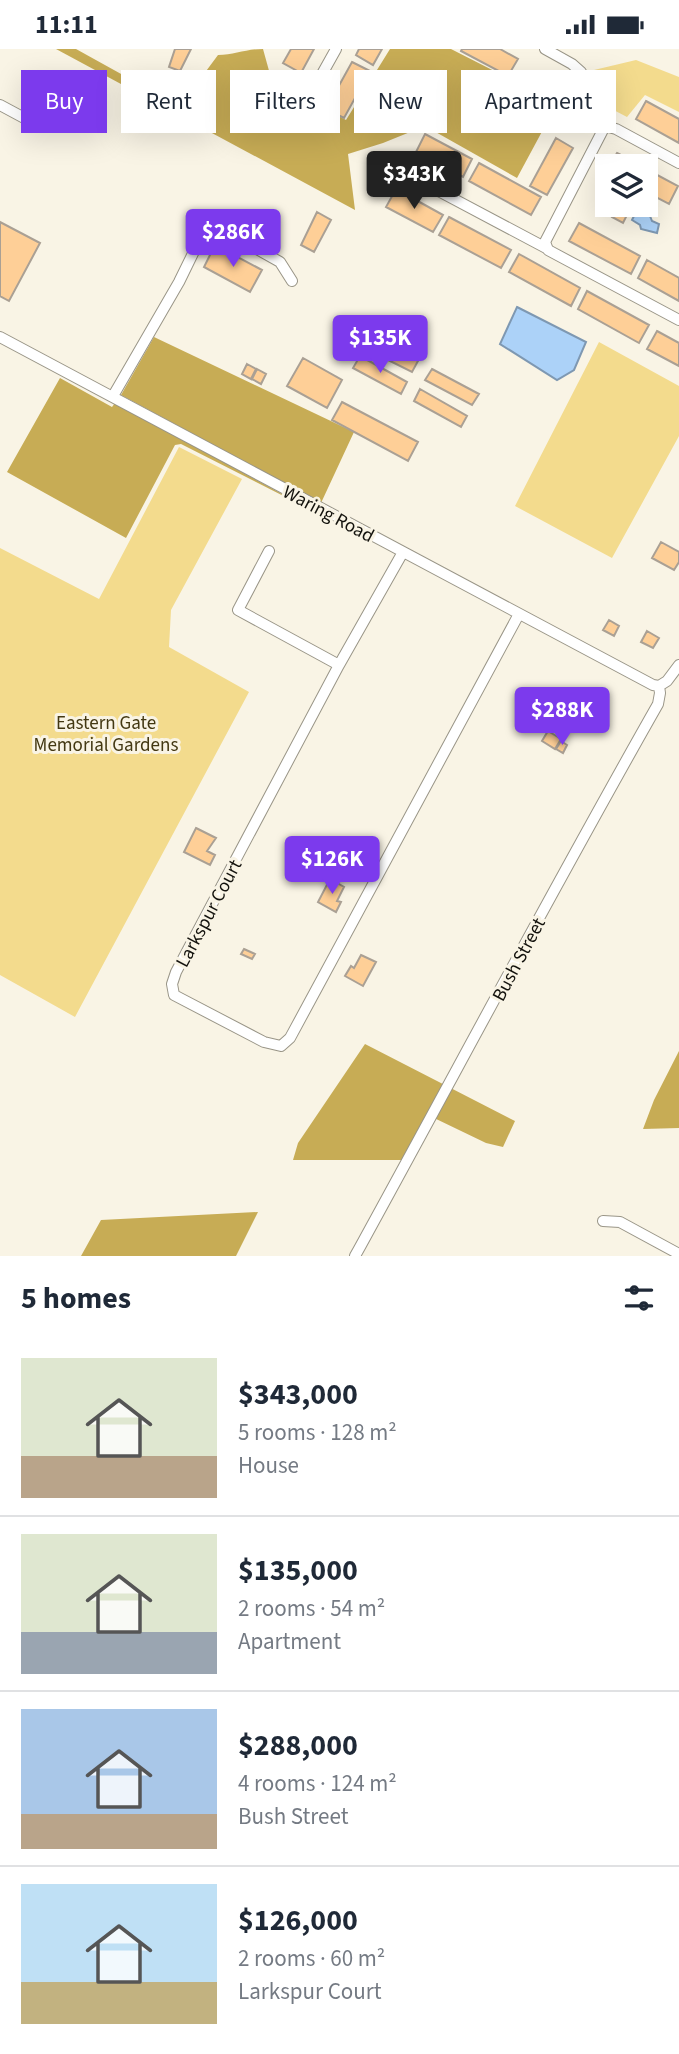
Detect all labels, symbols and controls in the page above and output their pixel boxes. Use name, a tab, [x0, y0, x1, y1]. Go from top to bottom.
text: 11:11	[35, 6, 98, 43]
chip: Buy	[21, 70, 107, 133]
chip: Rent	[121, 70, 216, 133]
chip: Filters	[230, 70, 340, 133]
chip: New	[354, 70, 447, 133]
chip: Apartment	[461, 70, 616, 133]
pin: $343K	[365, 151, 463, 211]
map controls	[595, 154, 658, 217]
button: layers	[595, 154, 658, 217]
text: $343K	[383, 157, 445, 190]
pin: $286K	[184, 209, 282, 269]
text: $286K	[202, 215, 264, 248]
pin: $135K	[331, 315, 429, 375]
text: $135K	[349, 321, 411, 354]
street label: Waring Road	[278, 479, 379, 550]
pin: $288K	[513, 687, 611, 747]
text: $288K	[531, 693, 593, 726]
park label: Eastern Gate Memorial Gardens	[34, 710, 178, 759]
pin: $126K	[283, 837, 381, 896]
text: $126K	[301, 842, 363, 875]
street label: Larkspur Court	[170, 855, 249, 972]
street label: Bush Street	[486, 913, 553, 1006]
text: 5 homes	[21, 1277, 131, 1320]
icon: filters	[620, 1279, 658, 1317]
text: $343,000	[238, 1373, 358, 1416]
icon: home	[77, 1386, 161, 1470]
text: 5 rooms · 128 m²	[238, 1416, 397, 1449]
text: House	[238, 1449, 299, 1482]
text: $135,000	[238, 1549, 358, 1592]
icon: home	[77, 1562, 161, 1646]
text: 2 rooms · 54 m²	[238, 1592, 385, 1625]
text: Apartment	[238, 1625, 341, 1658]
text: $288,000	[238, 1724, 358, 1767]
icon: home	[77, 1737, 161, 1821]
text: 4 rooms · 124 m²	[238, 1767, 397, 1800]
text: Bush Street	[238, 1800, 348, 1833]
text: $126,000	[238, 1899, 358, 1942]
icon: home	[77, 1912, 161, 1996]
text: 2 rooms · 60 m²	[238, 1942, 385, 1975]
text: Larkspur Court	[238, 1975, 382, 2008]

